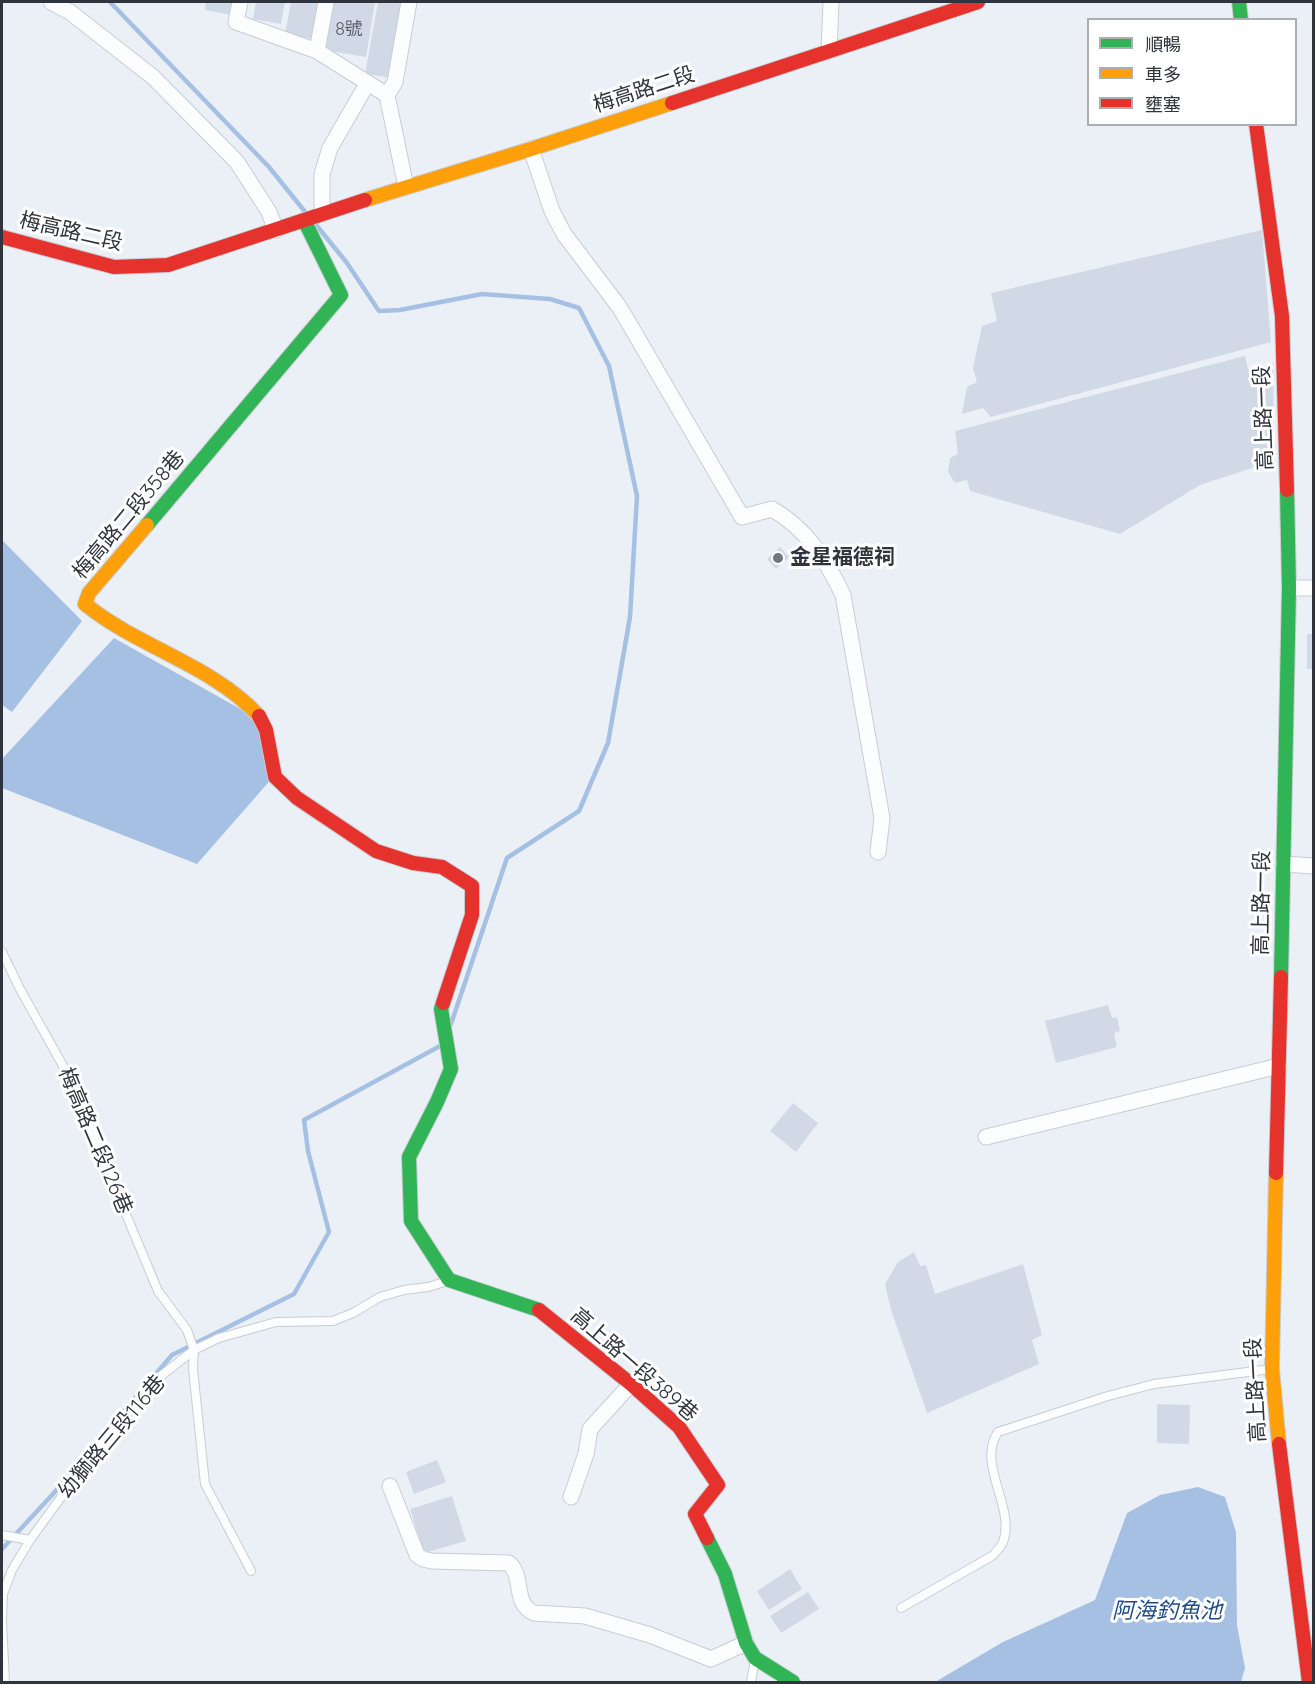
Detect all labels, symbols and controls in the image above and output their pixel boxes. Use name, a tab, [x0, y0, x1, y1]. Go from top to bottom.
legend	[1087, 18, 1297, 126]
house number: 8號	[335, 19, 363, 41]
text: 順暢	[1145, 33, 1181, 56]
street label: 梅高路二段	[590, 62, 698, 118]
text: 車多	[1145, 63, 1181, 86]
text: 壅塞	[1145, 93, 1181, 116]
street label: 梅高路二段	[17, 208, 125, 256]
street label: 高上路一段	[1250, 365, 1278, 471]
street label: 梅高路二段358巷	[68, 446, 190, 584]
place label: 金星福德祠	[790, 545, 895, 571]
marker: 金星福德祠	[771, 551, 785, 565]
street label: 高上路一段	[1248, 850, 1276, 956]
street label: 梅高路二段126巷	[53, 1064, 137, 1218]
street label: 高上路一段389巷	[565, 1303, 703, 1427]
street label: 高上路一段	[1241, 1337, 1271, 1443]
street label: 幼獅路三段116巷	[53, 1370, 171, 1504]
water label: 阿海釣魚池	[1112, 1598, 1222, 1624]

